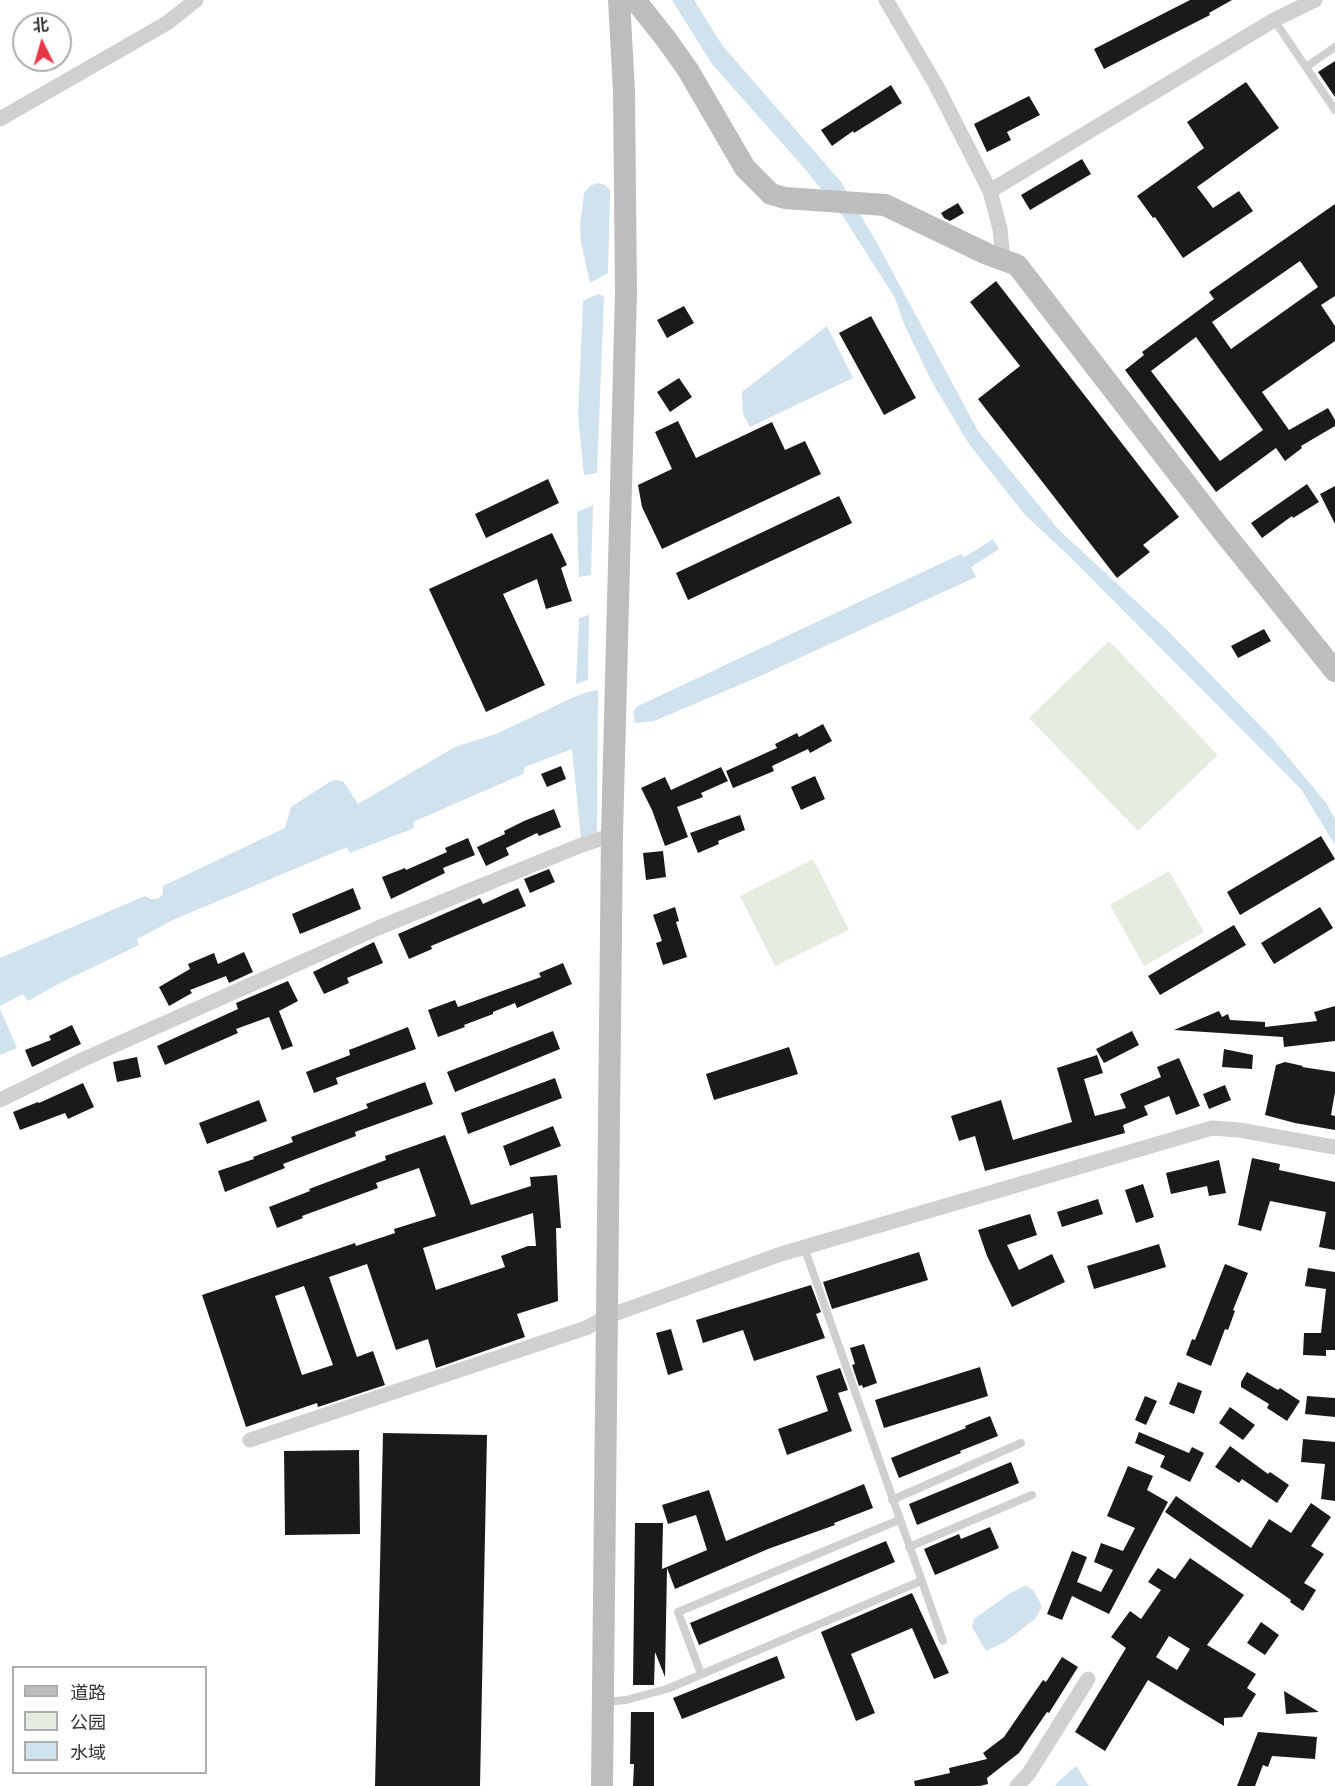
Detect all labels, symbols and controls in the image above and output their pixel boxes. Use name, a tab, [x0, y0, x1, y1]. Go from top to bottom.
north arrow	[12, 12, 72, 72]
text: 北	[32, 15, 49, 37]
legend	[12, 1666, 207, 1774]
text: 道路	[70, 1682, 106, 1704]
text: 公园	[70, 1712, 106, 1734]
text: 水域	[70, 1742, 106, 1764]

